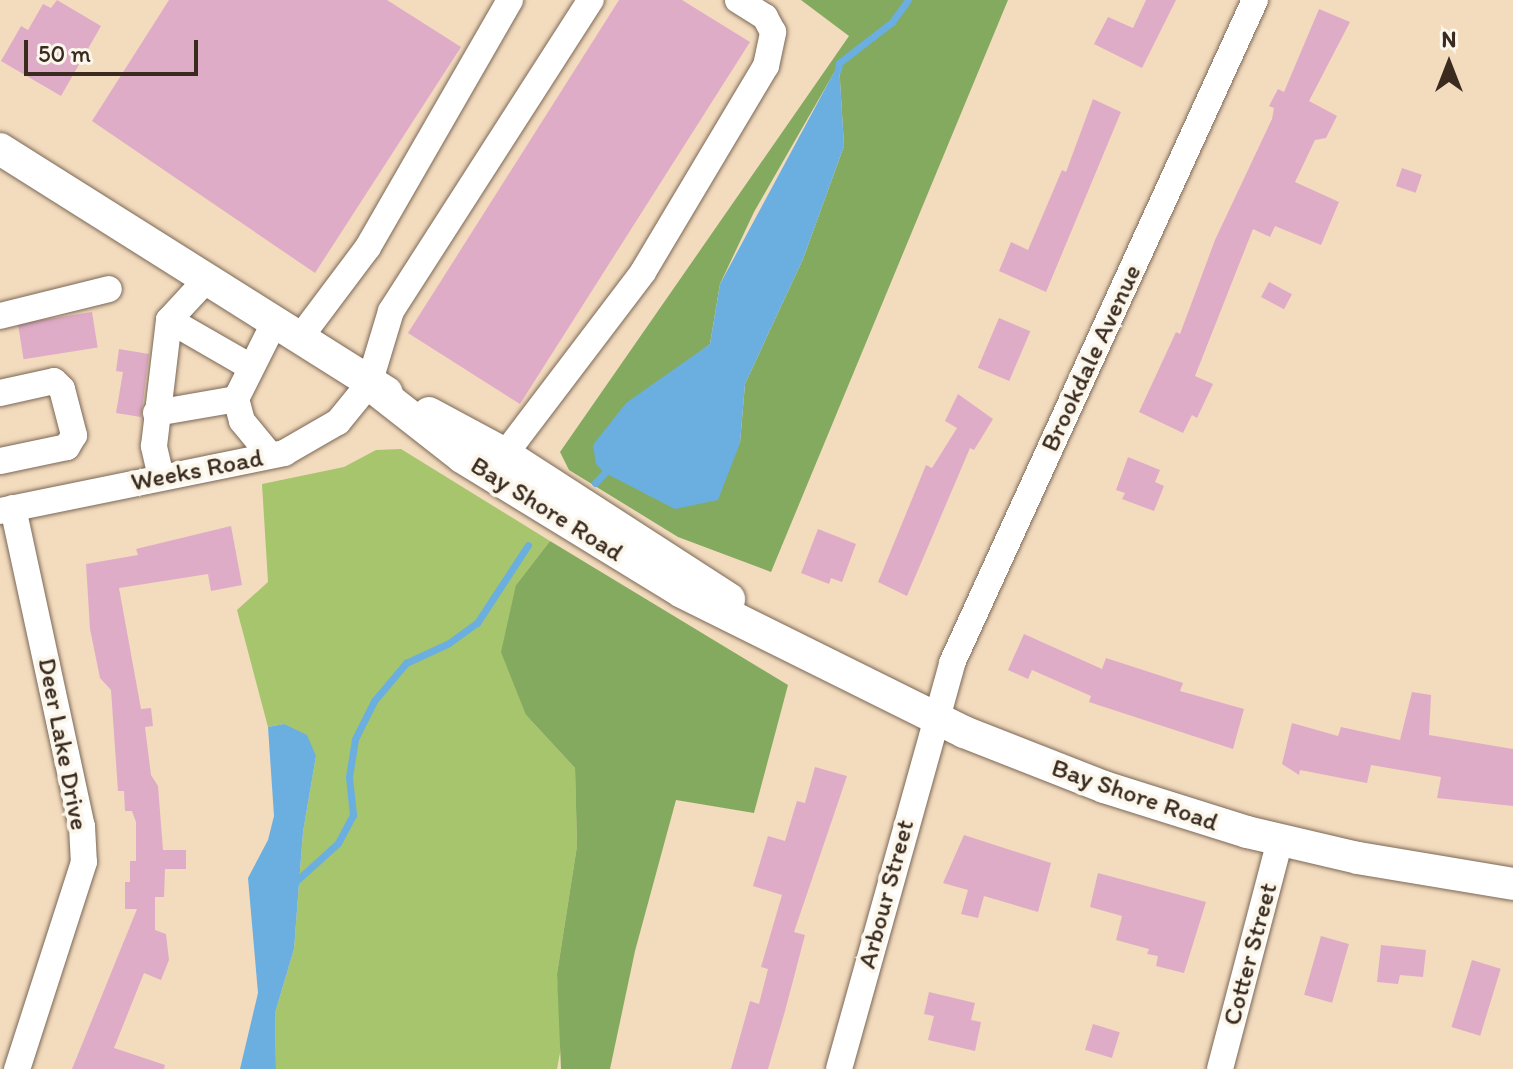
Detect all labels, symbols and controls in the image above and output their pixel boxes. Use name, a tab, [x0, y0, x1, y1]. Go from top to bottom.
scale bar	[28, 24, 202, 74]
north arrow	[1409, 24, 1489, 104]
text: N	[1442, 26, 1456, 53]
text: 50 m	[38, 39, 91, 68]
street label: Brookdale Avenue	[1034, 260, 1148, 456]
street label: Weeks Road	[129, 442, 265, 498]
street label: Bay Shore Road	[465, 450, 629, 568]
street label: Deer Lake Drive	[31, 655, 95, 833]
street label: Bay Shore Road	[1048, 752, 1222, 838]
street label: Arbour Street	[851, 816, 921, 972]
street label: Cotter Street	[1216, 880, 1284, 1028]

